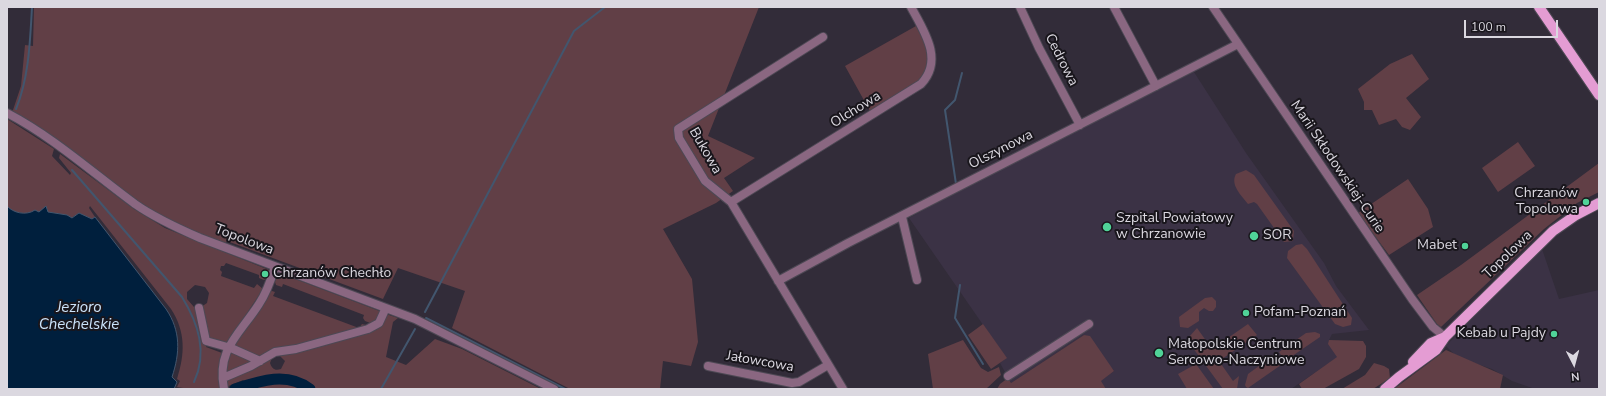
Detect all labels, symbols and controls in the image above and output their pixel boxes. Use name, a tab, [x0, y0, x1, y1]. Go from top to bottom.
scale bar	[1466, 12, 1560, 38]
text: 100 m	[1471, 19, 1506, 35]
street label: Cedrowa	[1041, 31, 1081, 89]
street label: Olchowa	[828, 88, 884, 132]
street label: Marii Skłodowskiej-Curie	[1286, 98, 1388, 236]
street label: Bukowa	[685, 125, 725, 177]
street label: Olszynowa	[966, 127, 1036, 173]
place label: Chrzanów Topolowa	[1514, 186, 1578, 218]
marker: Chrzanów Topolowa	[1581, 197, 1591, 207]
place label: Szpital Powiatowy w Chrzanowie	[1116, 211, 1233, 244]
street label: Topolowa	[212, 221, 276, 259]
marker: Szpital Powiatowy w Chrzanowie	[1101, 221, 1113, 233]
street label: Topolowa	[1480, 227, 1536, 283]
place label: SOR	[1263, 228, 1292, 244]
marker: SOR	[1248, 230, 1260, 242]
place label: Mabet	[1417, 238, 1457, 254]
marker: Mabet	[1460, 241, 1470, 251]
place label: Chrzanów Chechło	[273, 266, 391, 282]
marker: Chrzanów Chechło	[260, 269, 270, 279]
water label: Jezioro Chechelskie	[39, 299, 119, 334]
place label: Pofam-Poznań	[1254, 305, 1346, 321]
marker: Pofam-Poznań	[1241, 308, 1251, 318]
place label: Kebab u Pajdy	[1457, 326, 1546, 342]
marker: Kebab u Pajdy	[1549, 329, 1559, 339]
place label: Małopolskie Centrum Sercowo-Naczyniowe	[1168, 337, 1304, 370]
north arrow	[1554, 344, 1594, 384]
marker: Małopolskie Centrum Sercowo-Naczyniowe	[1153, 347, 1165, 359]
street label: Jałowcowa	[725, 348, 795, 376]
text: N	[1570, 369, 1580, 384]

